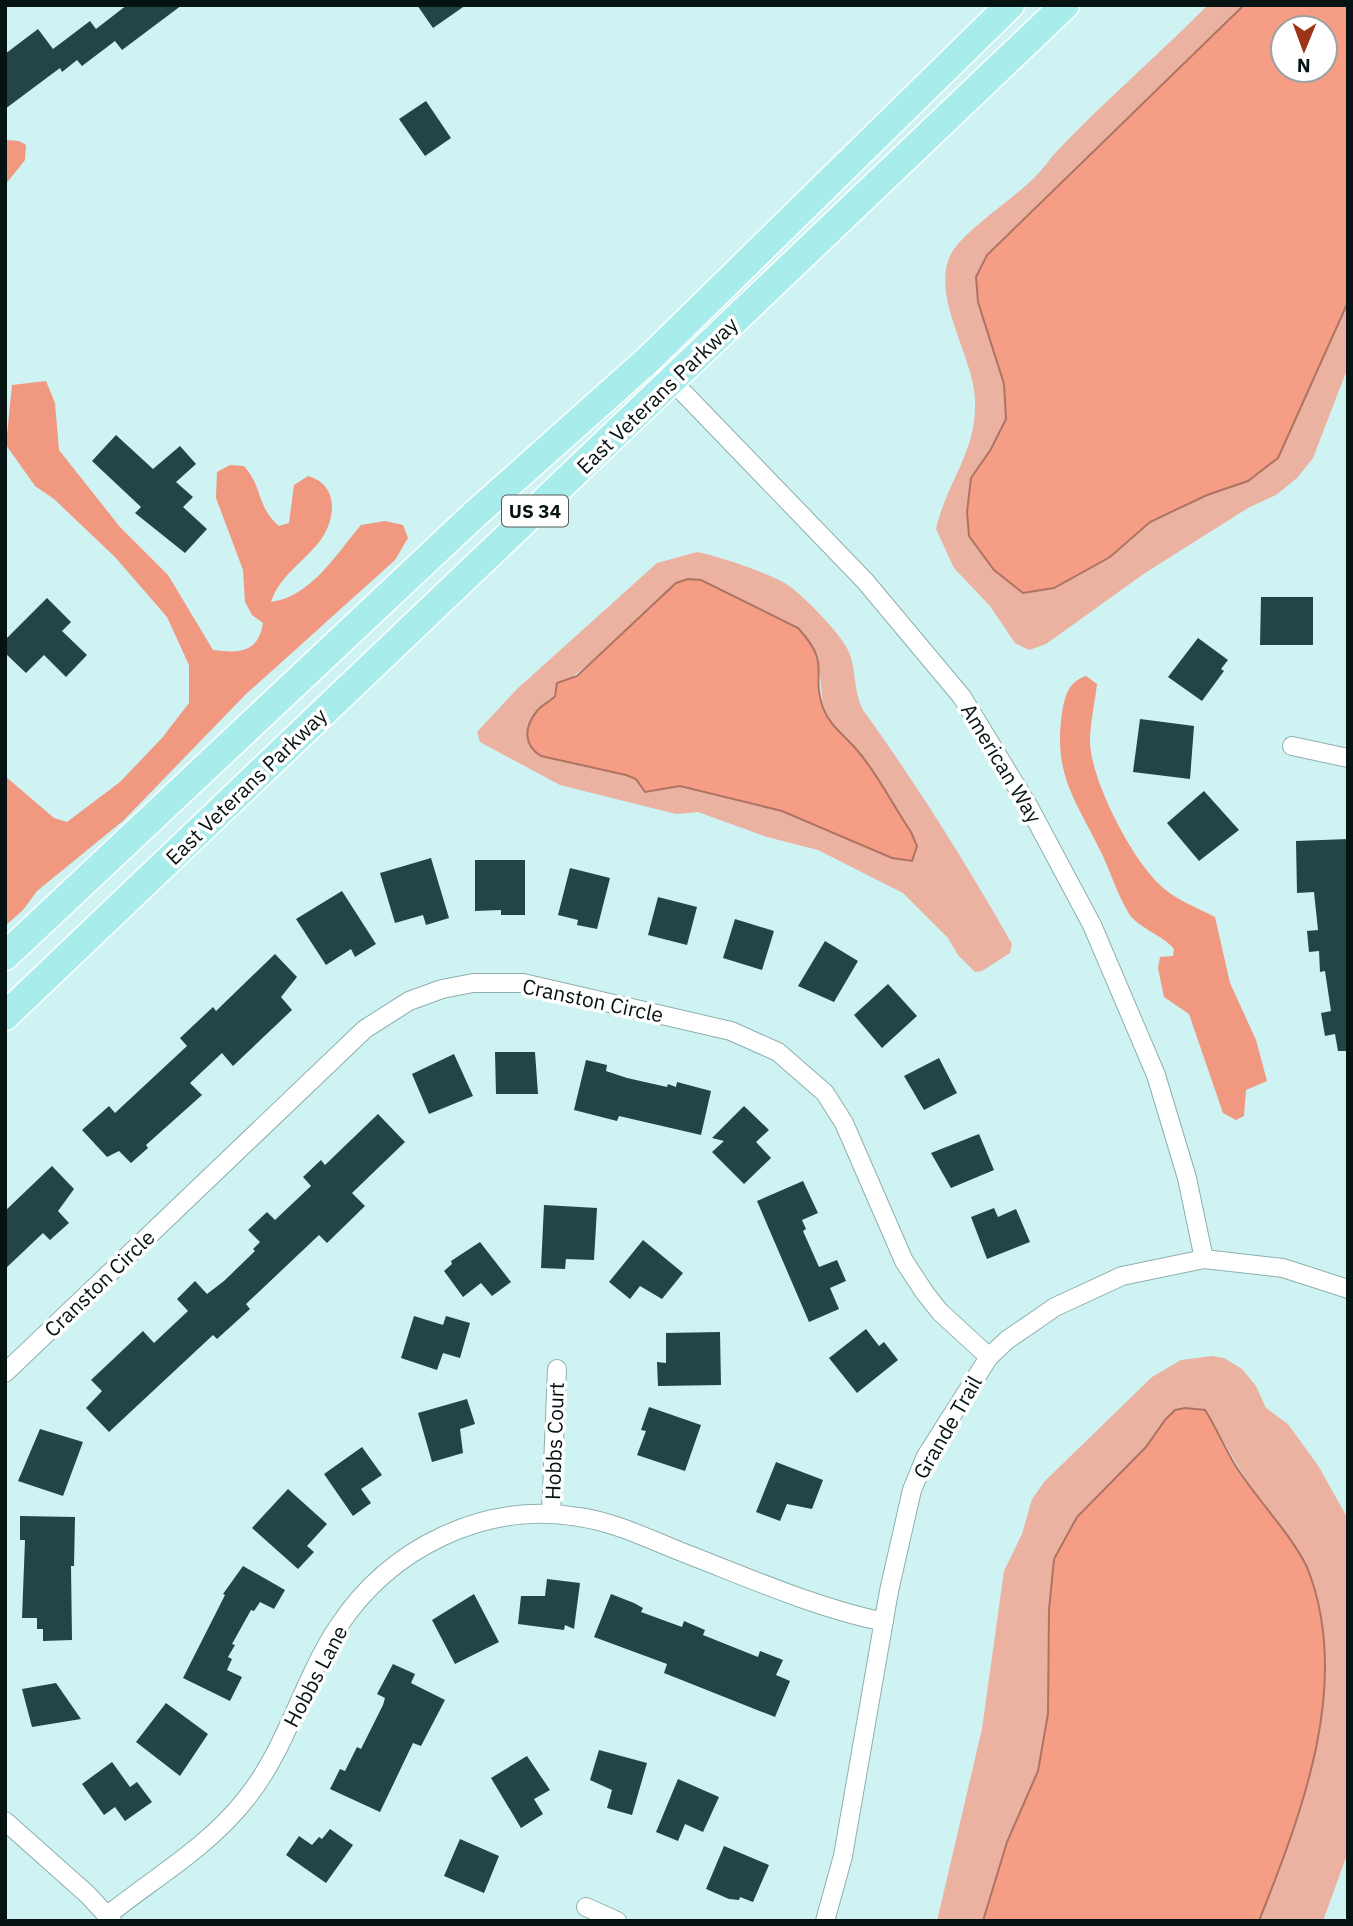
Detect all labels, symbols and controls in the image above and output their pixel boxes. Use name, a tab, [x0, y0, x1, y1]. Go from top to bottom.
north arrow	[1269, 14, 1339, 84]
text: N	[1297, 54, 1311, 78]
street label: East Veterans Parkway	[570, 310, 744, 480]
road number: US 34	[502, 496, 568, 526]
street label: American Way	[955, 698, 1049, 829]
street label: East Veterans Parkway	[159, 701, 333, 871]
street label: Cranston Circle	[520, 971, 666, 1029]
street label: Cranston Circle	[38, 1223, 160, 1343]
street label: Grande Trail	[906, 1370, 988, 1484]
street label: Hobbs Court	[538, 1382, 570, 1500]
street label: Hobbs Lane	[277, 1620, 353, 1732]

